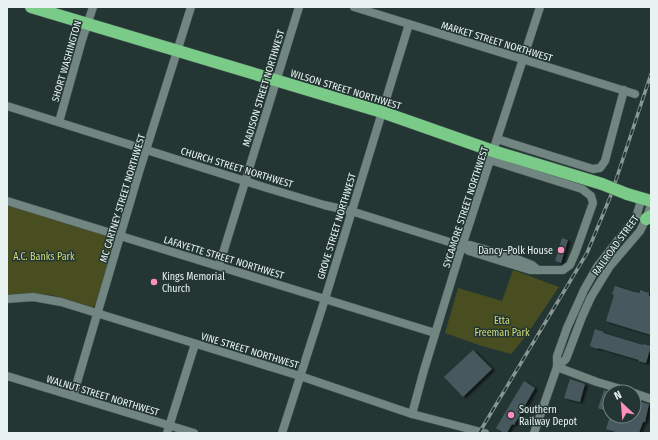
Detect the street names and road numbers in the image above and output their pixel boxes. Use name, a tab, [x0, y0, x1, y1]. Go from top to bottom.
street label: SHORT WASHINGTON	[50, 19, 84, 103]
street label: MARKET STREET NORTHWEST	[440, 19, 554, 65]
street label: MADISON STREET NORTHWEST	[240, 28, 288, 148]
street label: WILSON STREET NORTHWEST	[289, 67, 403, 113]
street label: MC CARTNEY STREET NORTHWEST	[98, 132, 148, 264]
street label: CHURCH STREET NORTHWEST	[179, 145, 295, 191]
street label: SYCAMORE STREET NORTHWEST	[441, 145, 491, 269]
street label: GROVE STREET NORTHWEST	[315, 171, 359, 281]
street label: RAILROAD STREET	[590, 213, 642, 278]
street label: LAFAYETTE STREET NORTHWEST	[162, 234, 286, 282]
street label: VINE STREET NORTHWEST	[199, 330, 300, 372]
street label: WALNUT STREET NORTHWEST	[45, 373, 161, 419]

